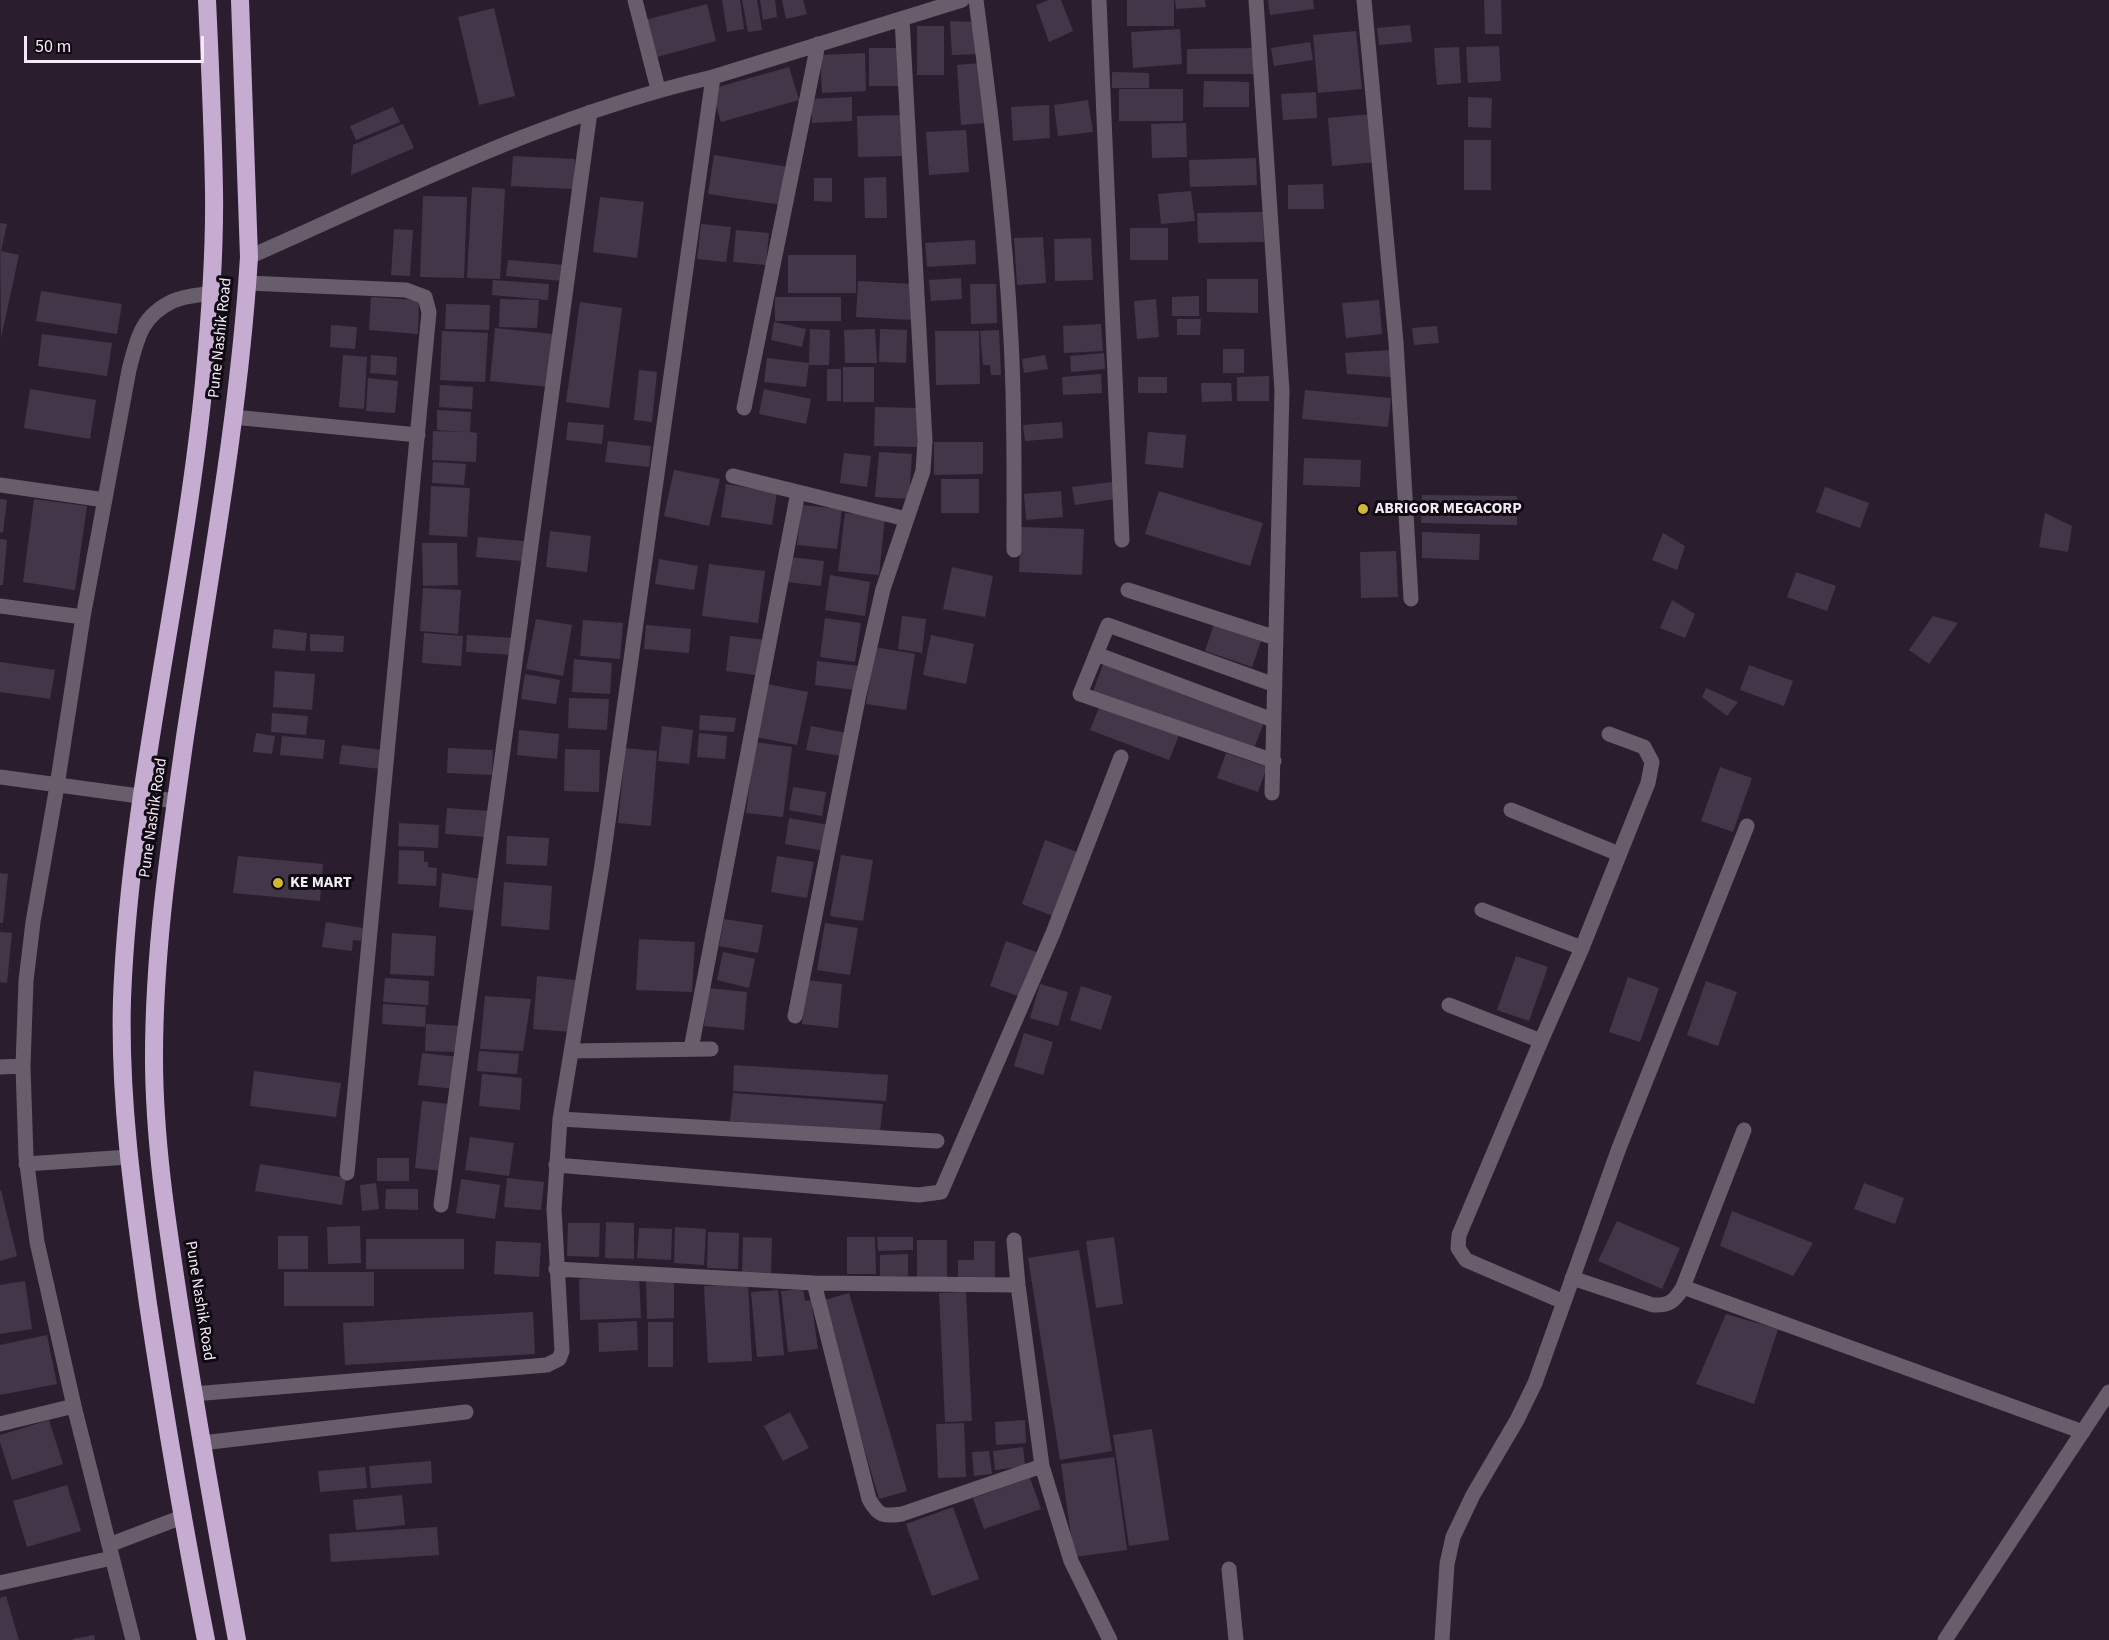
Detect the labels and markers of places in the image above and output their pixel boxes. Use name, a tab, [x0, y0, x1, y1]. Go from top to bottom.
place label: ABRIGOR MEGACORP	[1375, 499, 1522, 519]
marker: ABRIGOR MEGACORP	[1356, 502, 1370, 516]
place label: KE MART	[290, 873, 352, 893]
marker: KE MART	[271, 876, 285, 890]

